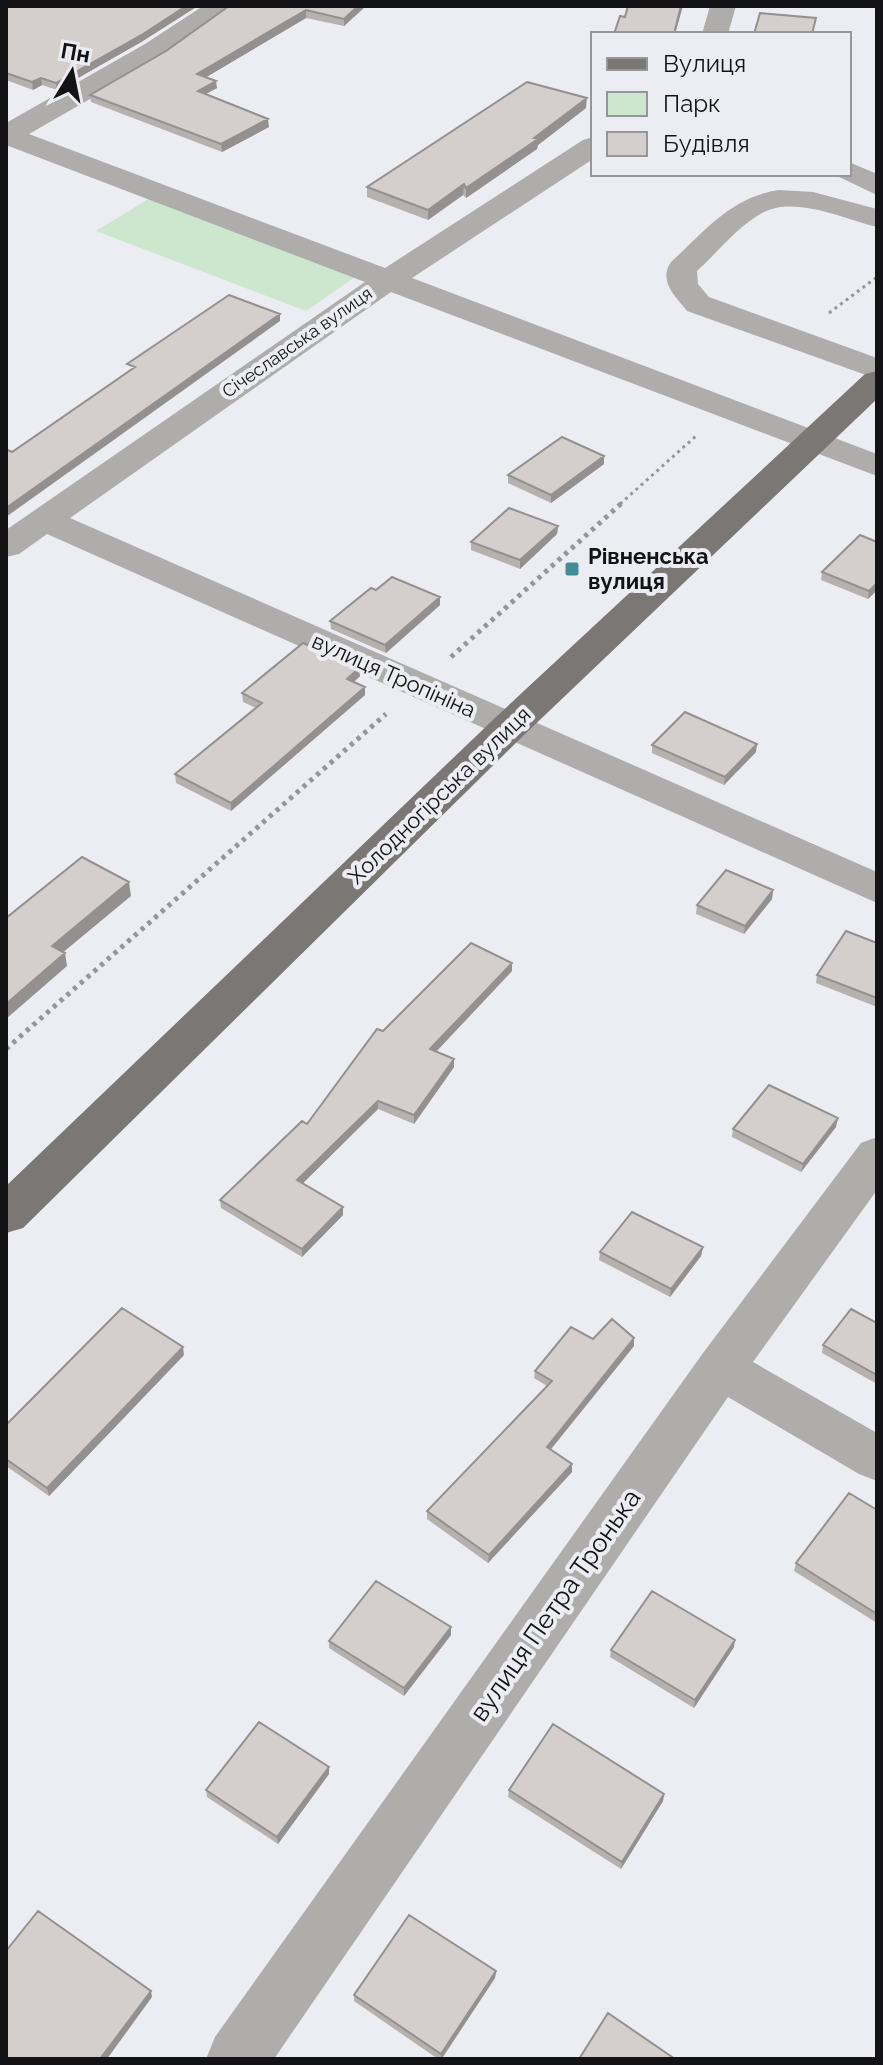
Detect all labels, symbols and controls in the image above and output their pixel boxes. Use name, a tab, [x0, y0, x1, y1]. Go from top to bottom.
north arrow	[32, 32, 112, 112]
legend	[591, 32, 851, 176]
text: Пн	[59, 37, 92, 68]
text: Вулиця	[663, 49, 746, 78]
text: Парк	[663, 89, 721, 118]
text: Будівля	[663, 129, 750, 158]
street label: Січеславська вулиця	[218, 282, 376, 402]
place label: Рівненська вулиця	[588, 543, 709, 594]
marker: Рівненська вулиця	[563, 560, 581, 578]
street label: вулиця Тропініна	[308, 627, 480, 723]
street label: Холодногірська вулиця	[342, 701, 536, 889]
street label: вулиця Петра Тронька	[463, 1483, 647, 1727]

